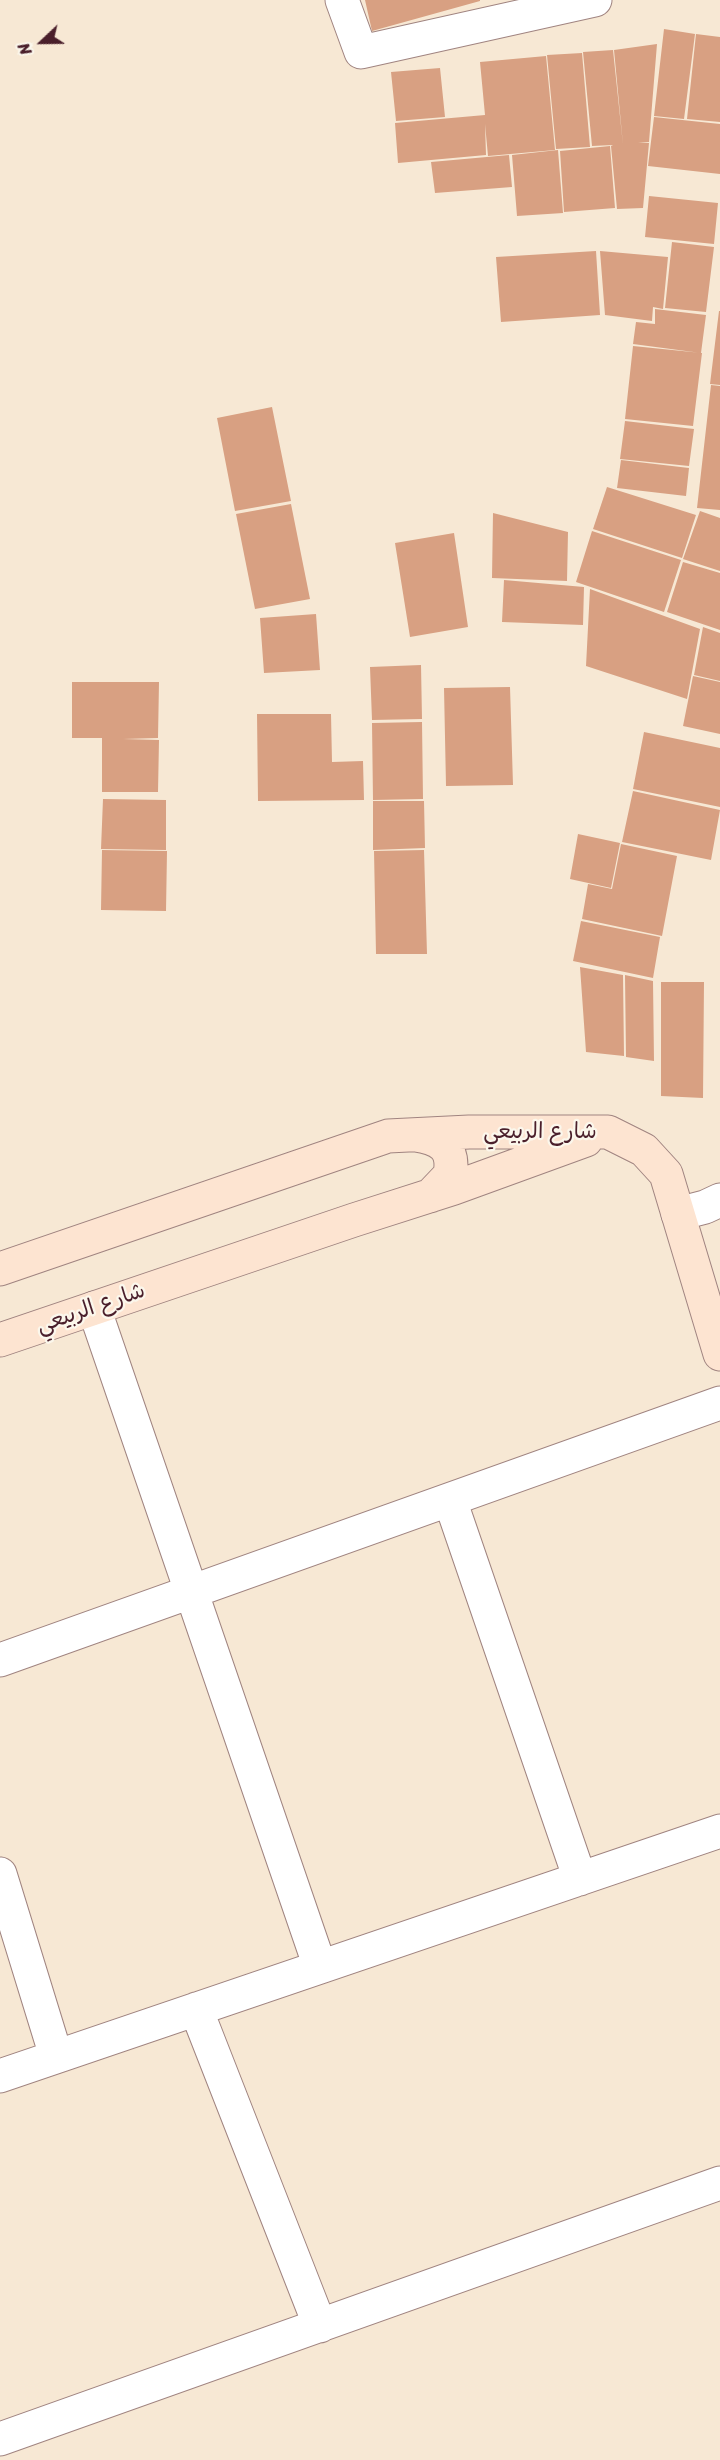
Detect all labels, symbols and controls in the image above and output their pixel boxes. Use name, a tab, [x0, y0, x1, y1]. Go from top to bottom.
north arrow	[12, 12, 72, 72]
text: N	[9, 38, 40, 60]
street label: شارع الربيعي	[483, 1119, 597, 1145]
street label: شارع الربيعي	[33, 1278, 149, 1340]

